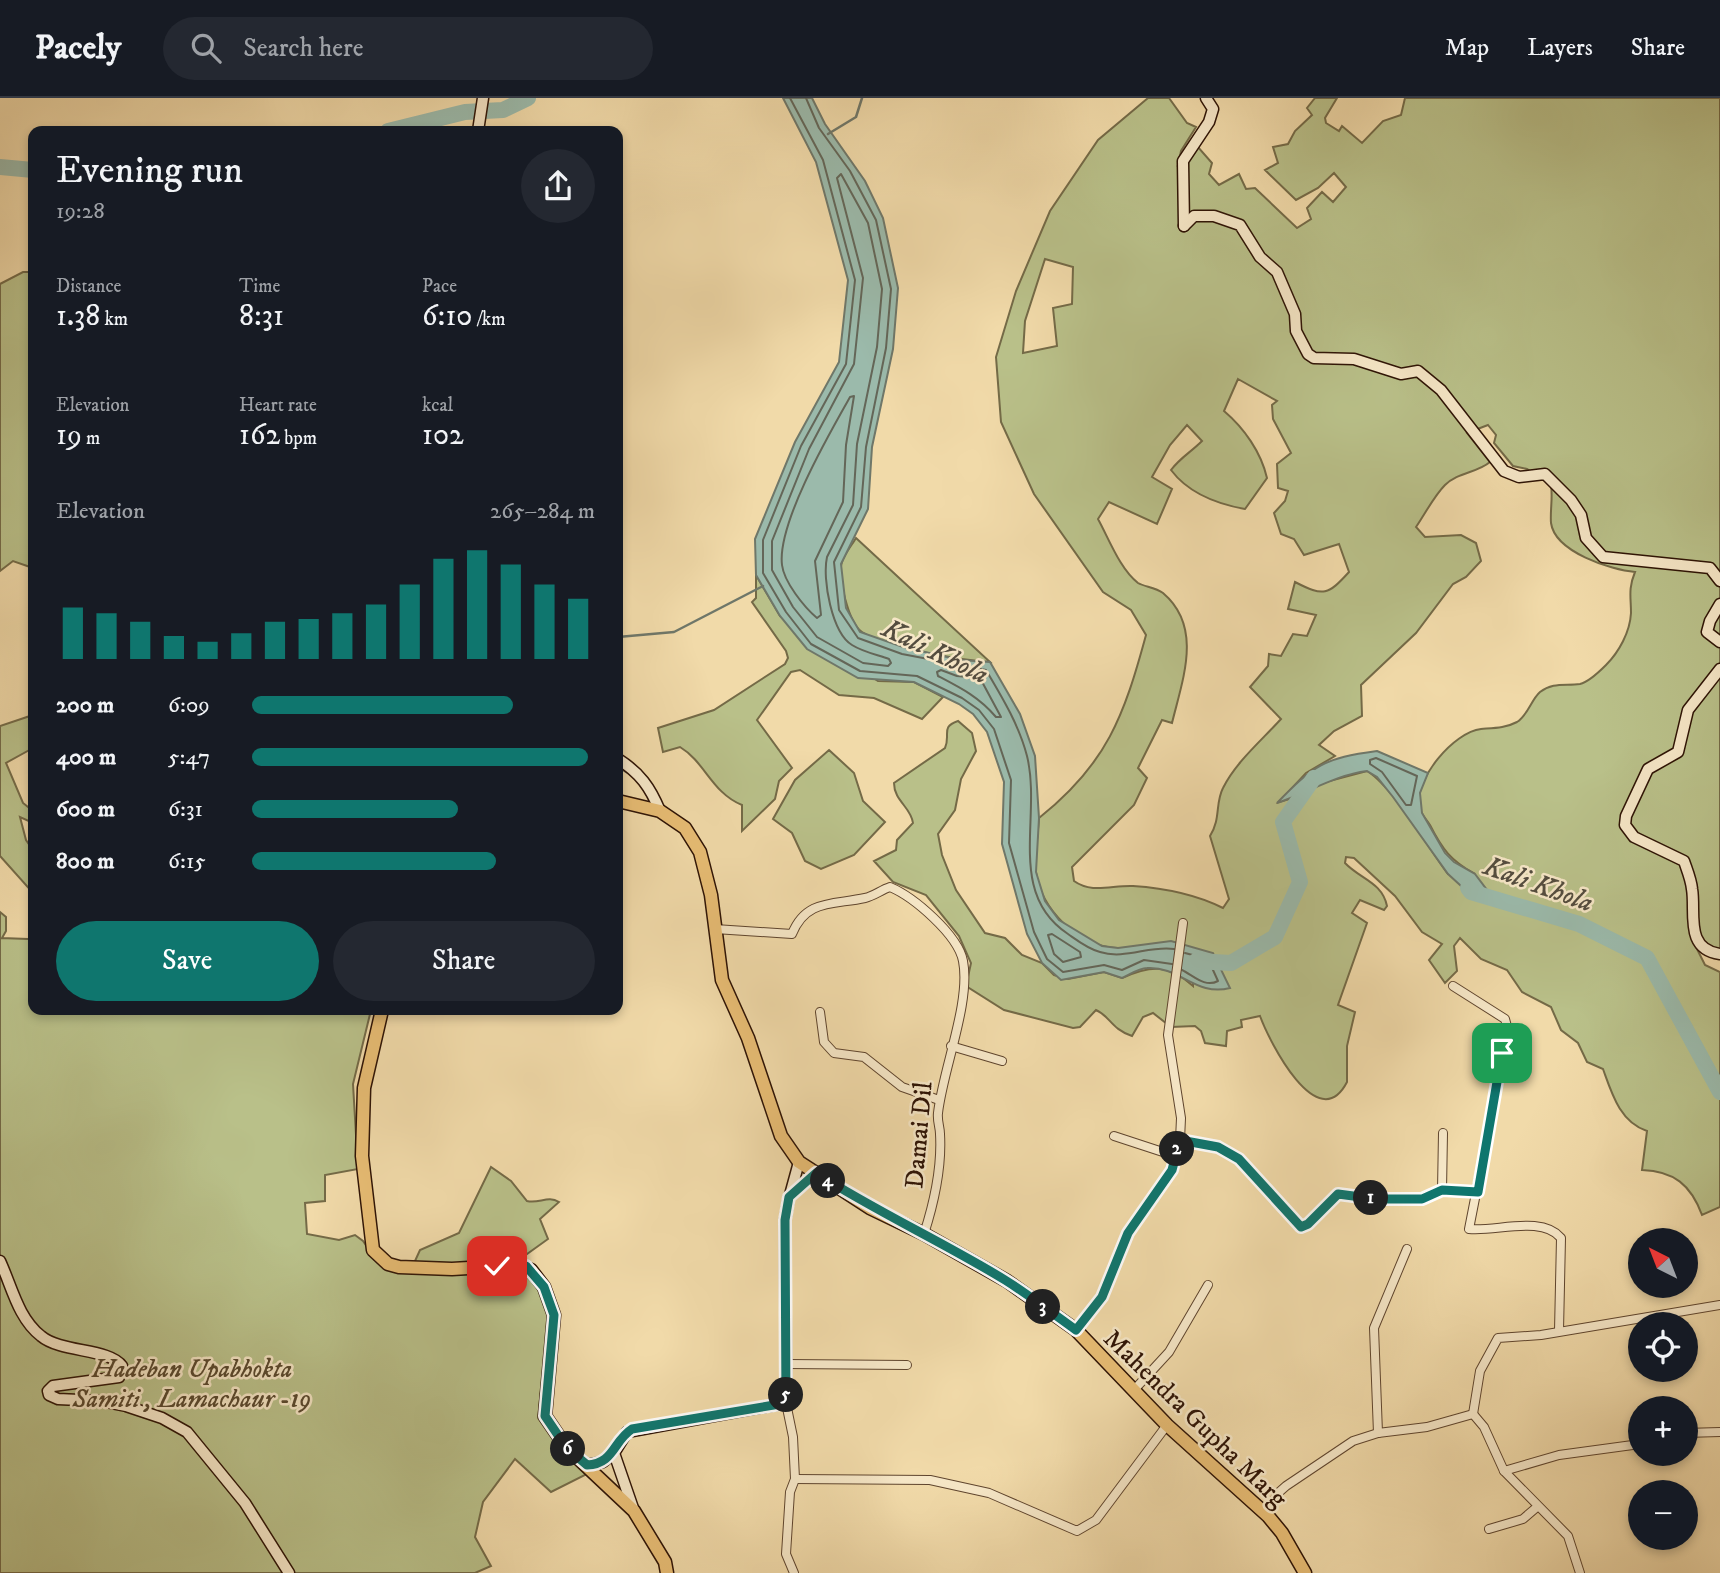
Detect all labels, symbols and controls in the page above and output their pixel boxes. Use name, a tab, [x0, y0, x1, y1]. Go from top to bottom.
search box	[163, 17, 653, 80]
text: Pacely	[35, 28, 121, 69]
icon: search	[187, 29, 225, 67]
text: Search here	[243, 32, 363, 65]
text: Map	[1445, 33, 1489, 63]
text: Layers	[1527, 33, 1593, 63]
text: Share	[1631, 33, 1685, 63]
text: Evening run	[56, 147, 243, 195]
button: share	[521, 149, 595, 223]
text: 19:28	[56, 197, 105, 226]
text: Distance	[56, 275, 121, 298]
text: Time	[239, 275, 280, 298]
text: Pace	[422, 275, 457, 298]
text: 1.38	[56, 298, 100, 335]
text: 8:31	[239, 298, 284, 335]
text: 6:10	[422, 298, 473, 335]
text: km	[100, 308, 128, 331]
text: /km	[473, 308, 505, 331]
text: Elevation	[56, 394, 130, 417]
text: Heart rate	[239, 394, 317, 417]
text: kcal	[422, 394, 453, 417]
text: 19	[56, 417, 82, 454]
text: 162	[239, 417, 280, 454]
text: 102	[422, 417, 464, 454]
text: m	[82, 427, 100, 450]
text: bpm	[280, 427, 317, 450]
text: Elevation	[56, 497, 145, 526]
text: 265–284 m	[490, 497, 595, 526]
water label: Kali Khola	[875, 610, 994, 692]
text: 200 m	[56, 691, 114, 720]
text: 6:09	[168, 691, 210, 720]
text: 400 m	[56, 743, 116, 772]
text: 5:47	[168, 743, 210, 772]
text: 600 m	[56, 795, 115, 824]
text: 6:31	[168, 795, 203, 824]
text: 800 m	[56, 847, 114, 876]
text: 6:15	[168, 847, 206, 876]
water label: Kali Khola	[1478, 848, 1598, 920]
button: Save	[56, 921, 319, 1001]
button: Share	[333, 921, 595, 1001]
pin	[1472, 1023, 1532, 1083]
icon: arrive	[1483, 1034, 1521, 1072]
street label: Damai Dil	[898, 1080, 941, 1190]
pin: 2	[1160, 1132, 1194, 1166]
text: 2	[1172, 1137, 1181, 1160]
pin: 4	[810, 1164, 846, 1198]
text: 4	[822, 1169, 833, 1192]
pin: 1	[1354, 1180, 1388, 1216]
text: 1	[1367, 1186, 1374, 1209]
north arrow	[1628, 1228, 1698, 1298]
map controls	[1628, 1228, 1698, 1550]
pin	[467, 1236, 527, 1296]
icon: check	[478, 1247, 516, 1285]
pin: 3	[1026, 1290, 1060, 1324]
text: 3	[1039, 1295, 1046, 1318]
button: locate	[1628, 1312, 1698, 1382]
street label: Mahendra Gupha Marg	[1096, 1323, 1294, 1516]
park label: Hadeban Upabhokta Samiti , Lamachaur -19	[72, 1353, 311, 1416]
pin: 5	[768, 1378, 804, 1412]
text: 5	[781, 1383, 790, 1406]
button: +	[1628, 1396, 1698, 1466]
pin: 6	[550, 1432, 586, 1466]
text: 6	[563, 1437, 572, 1460]
button: −	[1628, 1480, 1698, 1550]

